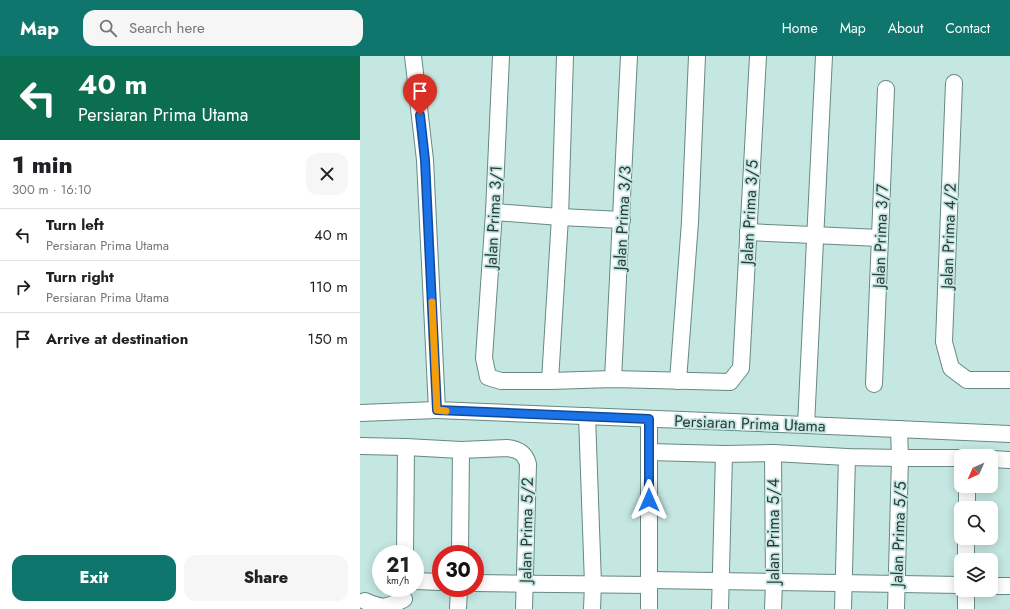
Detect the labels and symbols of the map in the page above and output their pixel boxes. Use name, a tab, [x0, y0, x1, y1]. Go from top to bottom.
pin	[403, 74, 437, 115]
street label: Jalan Prima 3/5	[735, 159, 764, 267]
street label: Jalan Prima 3/1	[479, 165, 508, 271]
street label: Jalan Prima 3/3	[608, 165, 637, 273]
street label: Jalan Prima 3/7	[867, 183, 894, 291]
street label: Jalan Prima 4/2	[935, 183, 962, 291]
street label: Persiaran Prima Utama	[674, 409, 826, 438]
north arrow	[954, 449, 998, 493]
street label: Jalan Prima 5/2	[514, 477, 539, 585]
street label: Jalan Prima 5/4	[762, 478, 785, 586]
position arrow	[628, 479, 670, 521]
street label: Jalan Prima 5/5	[885, 481, 912, 589]
speed limit sign: 30	[432, 545, 484, 597]

